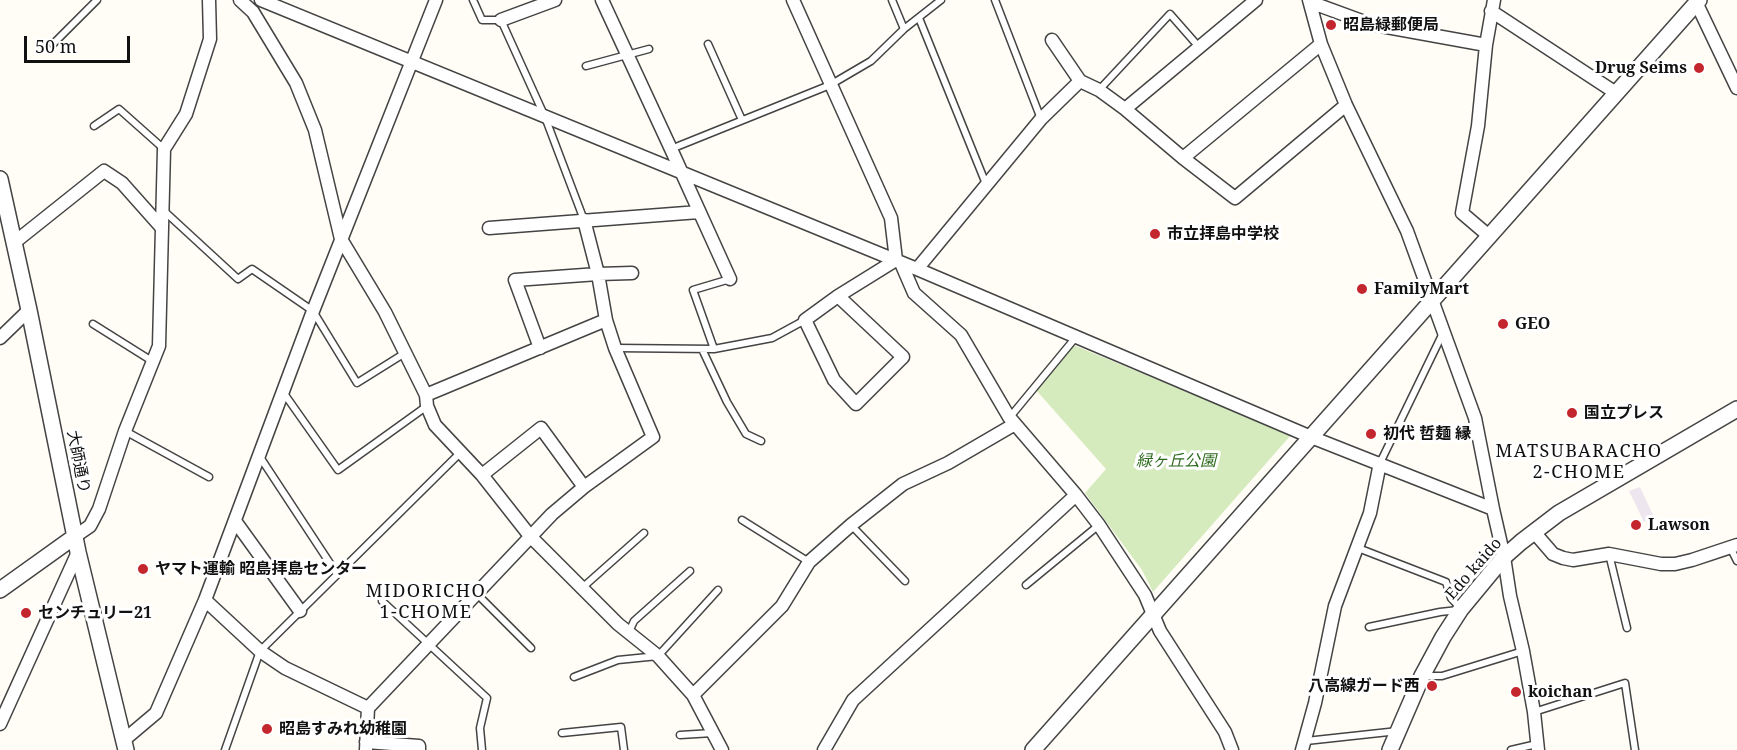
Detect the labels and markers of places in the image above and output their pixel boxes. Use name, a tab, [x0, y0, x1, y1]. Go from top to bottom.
place label: 昭島緑郵便局	[1343, 15, 1439, 35]
marker: 昭島緑郵便局	[1324, 18, 1338, 32]
place label: Drug Seims	[1595, 58, 1687, 78]
marker: Drug Seims	[1692, 61, 1706, 75]
place label: 市立拝島中学校	[1167, 224, 1279, 244]
marker: 市立拝島中学校	[1148, 227, 1162, 241]
place label: FamilyMart	[1374, 279, 1469, 299]
marker: FamilyMart	[1355, 282, 1369, 296]
place label: GEO	[1515, 314, 1550, 334]
marker: GEO	[1496, 317, 1510, 331]
place label: 国立プレス	[1584, 403, 1664, 423]
marker: 国立プレス	[1565, 406, 1579, 420]
place label: 初代 哲麺 縁	[1383, 424, 1471, 444]
marker: 初代 哲麺 縁	[1364, 427, 1378, 441]
place label: Lawson	[1648, 515, 1710, 535]
marker: Lawson	[1629, 518, 1643, 532]
place label: ヤマト運輸 昭島拝島センター	[155, 559, 367, 579]
marker: ヤマト運輸 昭島拝島センター	[136, 562, 150, 576]
place label: センチュリー21	[38, 603, 152, 623]
marker: センチュリー21	[19, 606, 33, 620]
place label: 八高線ガード西	[1308, 676, 1420, 696]
marker: 八高線ガード西	[1425, 679, 1439, 693]
place label: koichan	[1528, 682, 1593, 702]
marker: koichan	[1509, 685, 1523, 699]
place label: 昭島すみれ幼稚園	[279, 719, 407, 739]
marker: 昭島すみれ幼稚園	[260, 722, 274, 736]

